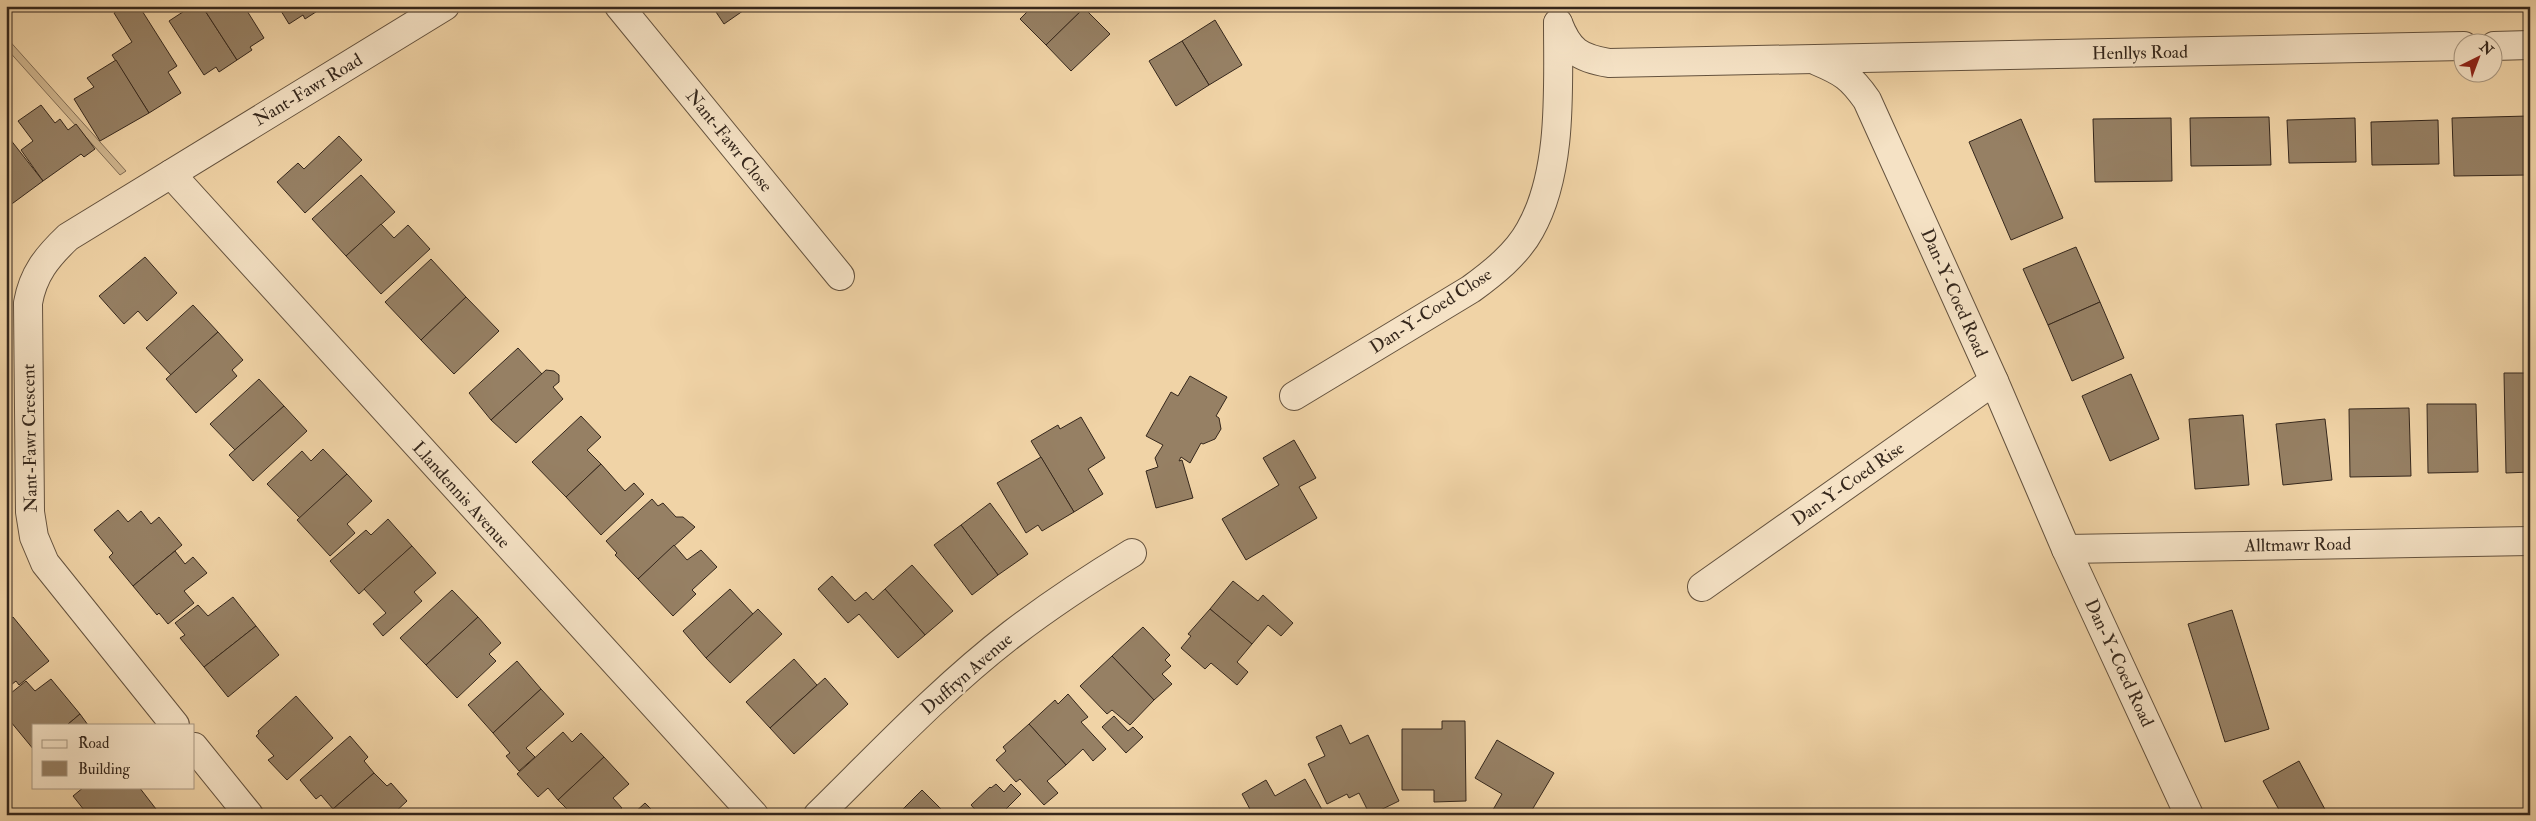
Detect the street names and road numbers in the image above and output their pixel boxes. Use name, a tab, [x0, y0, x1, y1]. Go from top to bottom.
street label: Henllys Road	[2092, 41, 2188, 65]
street label: Nant-Fawr Road	[249, 48, 367, 132]
street label: Nant-Fawr Close	[681, 85, 778, 197]
street label: Dan-Y-Coed Road	[1915, 225, 1993, 361]
street label: Dan-Y-Coed Close	[1366, 263, 1497, 359]
street label: Nant-Fawr Crescent	[17, 363, 43, 512]
street label: Dan-Y-Coed Rise	[1787, 436, 1909, 531]
street label: Llandennis Avenue	[407, 437, 515, 554]
street label: Alltmawr Road	[2243, 533, 2352, 557]
street label: Dan-Y-Coed Road	[2079, 595, 2159, 731]
street label: Duffryn Avenue	[916, 628, 1018, 720]

